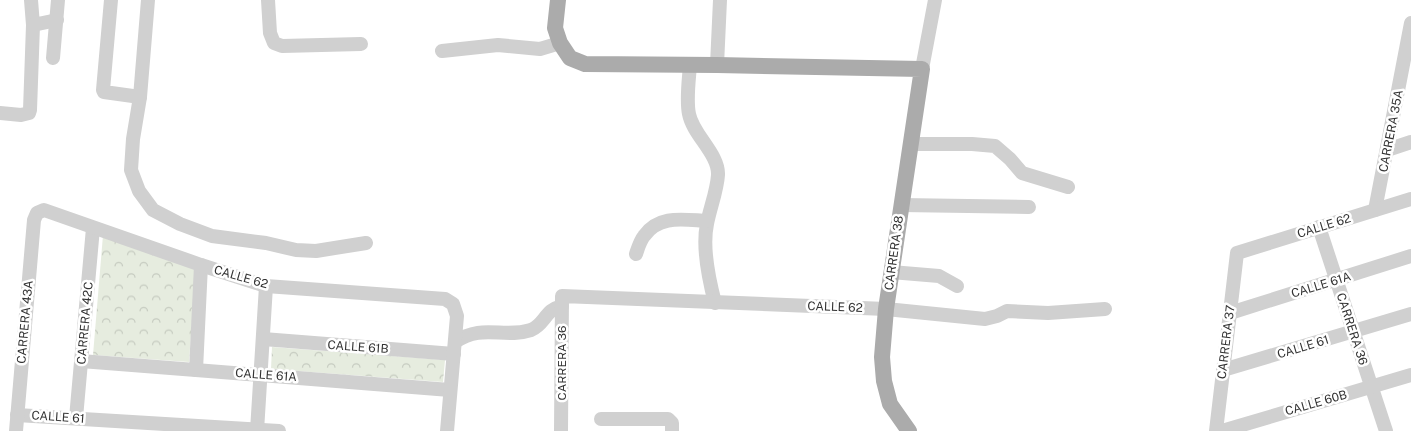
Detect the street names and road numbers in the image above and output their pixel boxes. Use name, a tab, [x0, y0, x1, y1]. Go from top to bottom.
street label: CARRERA 35A	[1376, 88, 1406, 173]
street label: CALLE 62	[1295, 211, 1353, 241]
street label: CARRERA 38	[882, 215, 906, 291]
street label: CALLE 62	[212, 263, 270, 291]
street label: CALLE 61A	[1289, 269, 1353, 301]
street label: CARRERA 43A	[14, 279, 36, 364]
street label: CARRERA 42C	[74, 281, 96, 365]
street label: CARRERA 36	[1334, 291, 1370, 367]
street label: CALLE 62	[807, 299, 863, 315]
street label: CARRERA 37	[1215, 304, 1237, 380]
street label: CARRERA 36	[555, 326, 569, 400]
street label: CALLE 61	[1276, 333, 1330, 361]
street label: CALLE 61B	[327, 338, 389, 356]
street label: CALLE 61A	[235, 366, 298, 384]
street label: CALLE 60B	[1283, 388, 1349, 418]
street label: CALLE 61	[31, 408, 85, 426]

